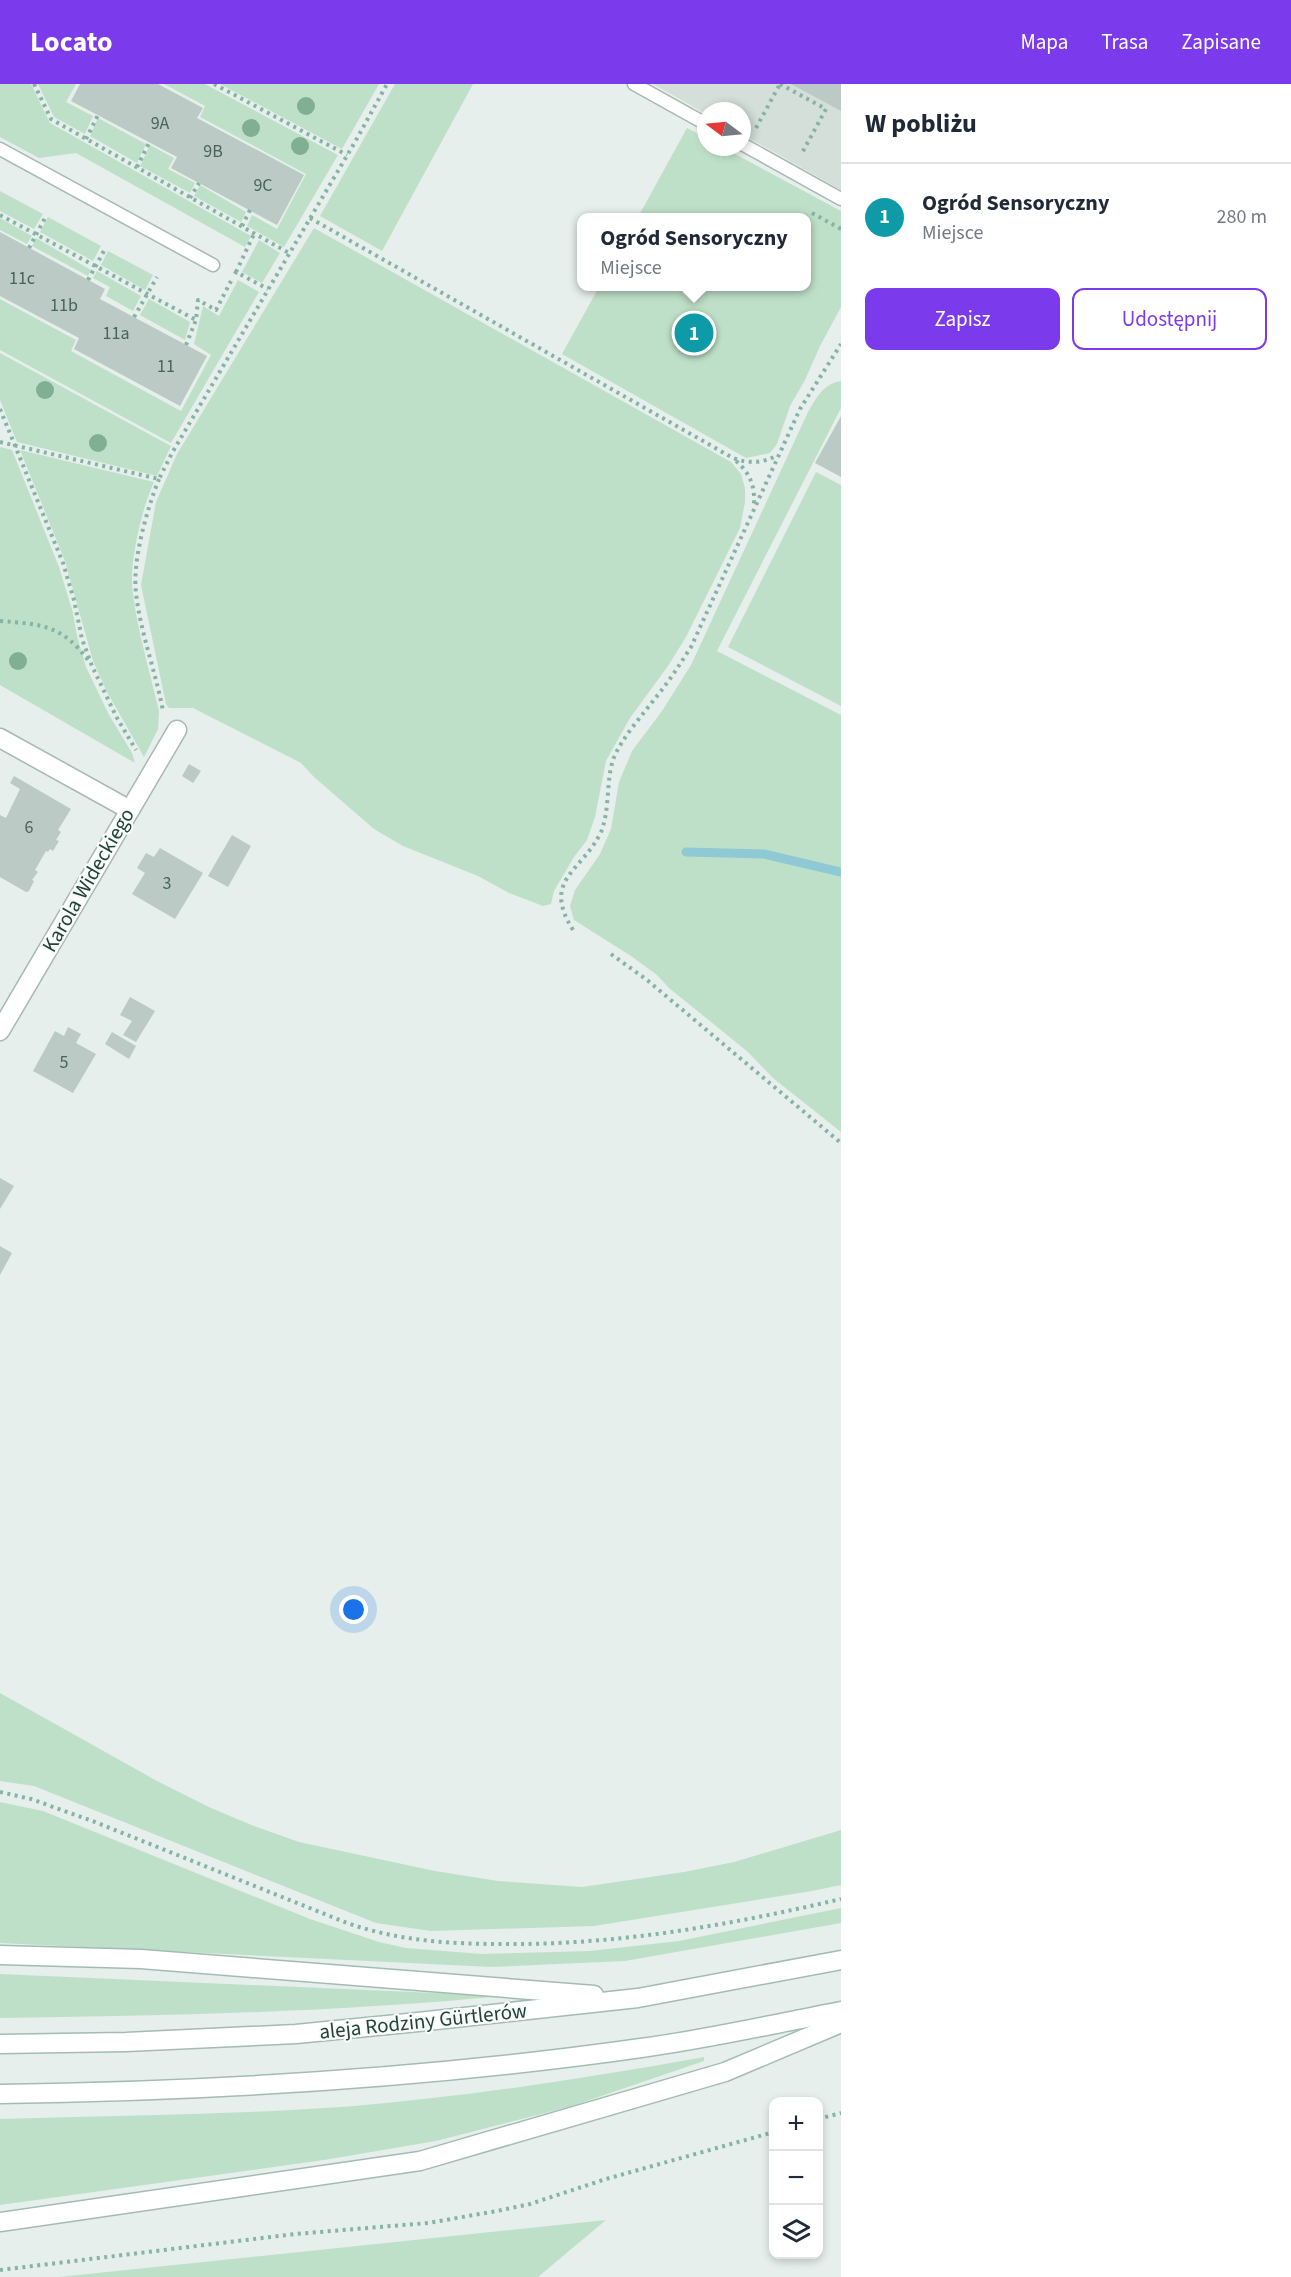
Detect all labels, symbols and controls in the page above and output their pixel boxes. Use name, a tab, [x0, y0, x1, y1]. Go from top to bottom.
text: Locato	[30, 22, 112, 62]
text: Mapa	[1020, 27, 1068, 57]
text: Trasa	[1101, 27, 1148, 57]
text: Zapisane	[1181, 27, 1261, 57]
north arrow	[697, 102, 751, 156]
text: W pobliżu	[865, 105, 977, 142]
house number: 9A	[151, 111, 170, 136]
house number: 9B	[203, 139, 223, 164]
house number: 9C	[253, 173, 273, 198]
text: Ogród Sensoryczny	[922, 187, 1109, 219]
text: 1	[879, 203, 890, 231]
text: 280 m	[1217, 203, 1267, 231]
popup	[577, 213, 811, 291]
text: Miejsce	[922, 219, 983, 247]
text: Ogród Sensoryczny	[600, 222, 788, 254]
text: Miejsce	[600, 254, 662, 282]
house number: 11c	[9, 266, 35, 291]
button: Zapisz	[865, 288, 1060, 350]
button: Udostępnij	[1072, 288, 1267, 350]
house number: 11b	[50, 293, 78, 318]
pin: 1	[674, 310, 714, 356]
house number: 11a	[103, 321, 129, 346]
house number: 11	[157, 354, 175, 379]
street label: Karola Wideckiego	[34, 802, 142, 958]
house number: 6	[25, 815, 34, 840]
house number: 3	[163, 871, 172, 896]
house number: 5	[60, 1050, 69, 1075]
your location	[339, 1595, 368, 1624]
street label: aleja Rodziny Gürtlerów	[318, 1995, 528, 2047]
map controls	[769, 2097, 823, 2259]
button: +	[769, 2097, 823, 2151]
button: −	[769, 2151, 823, 2205]
button: layers	[769, 2205, 823, 2259]

